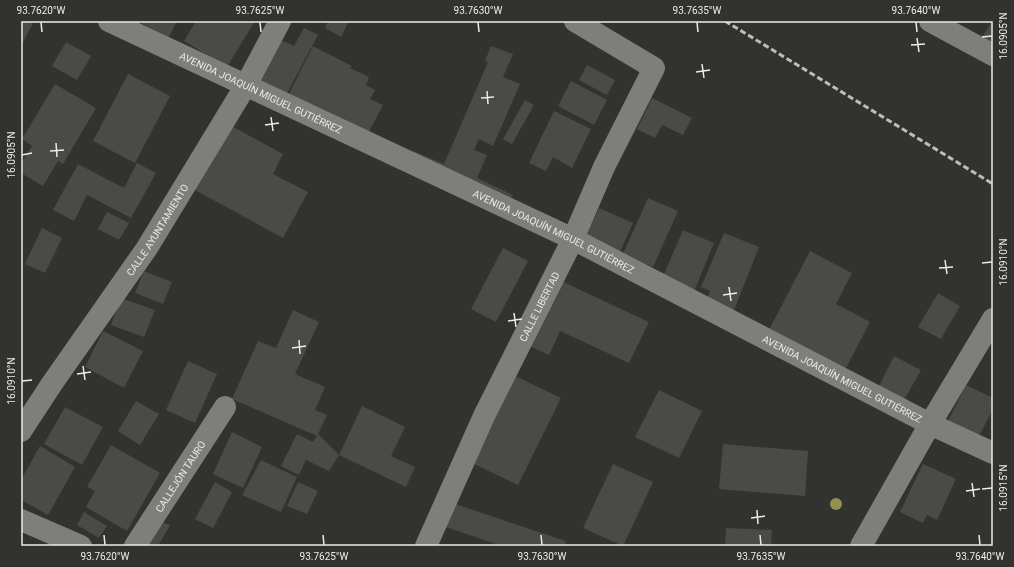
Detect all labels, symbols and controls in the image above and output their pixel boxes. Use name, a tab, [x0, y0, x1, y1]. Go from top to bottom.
text: 93.7620°W	[17, 5, 66, 16]
text: 93.7625°W	[236, 5, 285, 16]
text: 93.7630°W	[454, 5, 503, 16]
text: 93.7635°W	[673, 5, 722, 16]
text: 93.7640°W	[892, 5, 941, 16]
text: 16.0905°N	[998, 12, 1009, 60]
street label: AVENIDA JOAQUÍN MIGUEL GUTIÉRREZ	[178, 50, 344, 136]
text: 16.0905°N	[6, 131, 17, 179]
street label: CALLE AYUNTAMIENTO	[124, 182, 191, 278]
street label: AVENIDA JOAQUÍN MIGUEL GUTIÉRREZ	[471, 188, 636, 276]
text: 16.0910°N	[998, 238, 1009, 286]
street label: CALLE LIBERTAD	[517, 270, 562, 343]
street label: AVENIDA JOAQUÍN MIGUEL GUTIÉRREZ	[760, 333, 924, 425]
text: 16.0910°N	[6, 357, 17, 405]
street label: CALLEJÓN TAURO	[153, 439, 208, 514]
text: 16.0915°N	[998, 464, 1009, 512]
text: 93.7620°W	[81, 551, 130, 562]
text: 93.7625°W	[300, 551, 349, 562]
text: 93.7630°W	[518, 551, 567, 562]
text: 93.7635°W	[737, 551, 786, 562]
text: 93.7640°W	[956, 551, 1005, 562]

